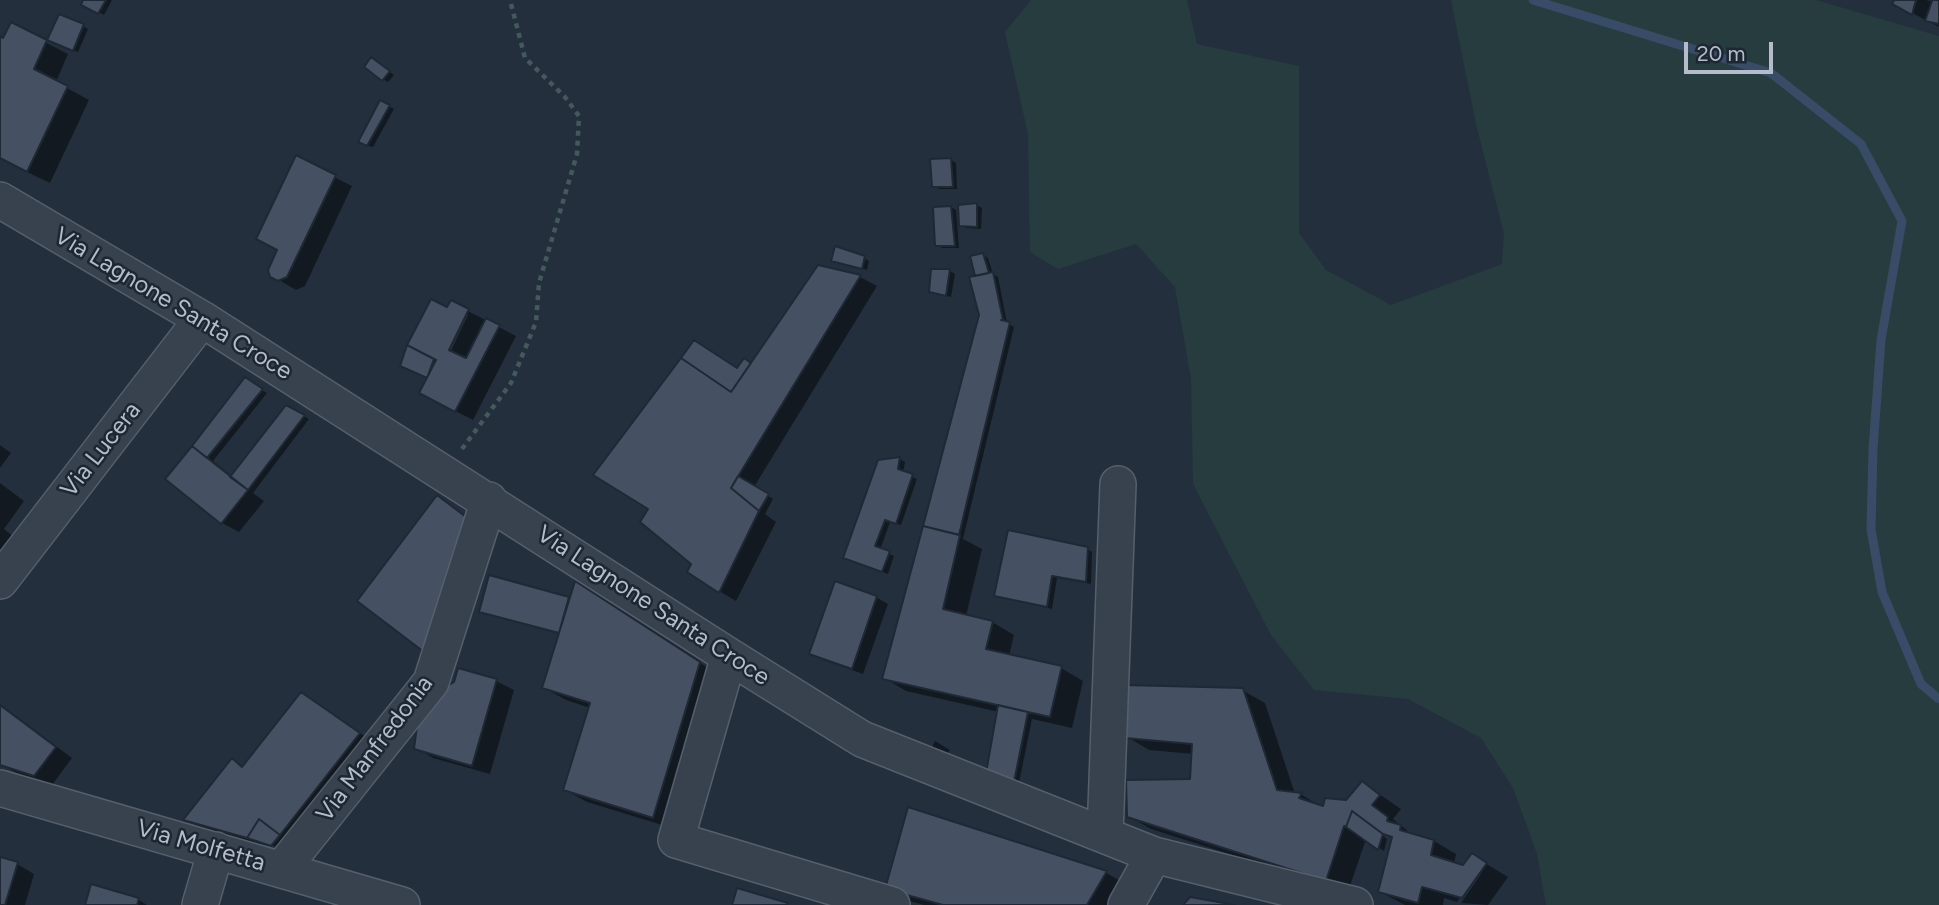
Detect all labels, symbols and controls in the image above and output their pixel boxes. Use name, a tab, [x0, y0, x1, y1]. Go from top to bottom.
scale bar	[1687, 28, 1776, 72]
text: 20 m	[1697, 41, 1745, 66]
street label: Via Lagnone Santa Croce	[49, 222, 297, 386]
street label: Via Lucera	[55, 397, 147, 503]
street label: Via Lagnone Santa Croce	[531, 520, 775, 692]
street label: Via Manfredonia	[311, 670, 439, 828]
street label: Via Molfetta	[134, 814, 268, 878]

